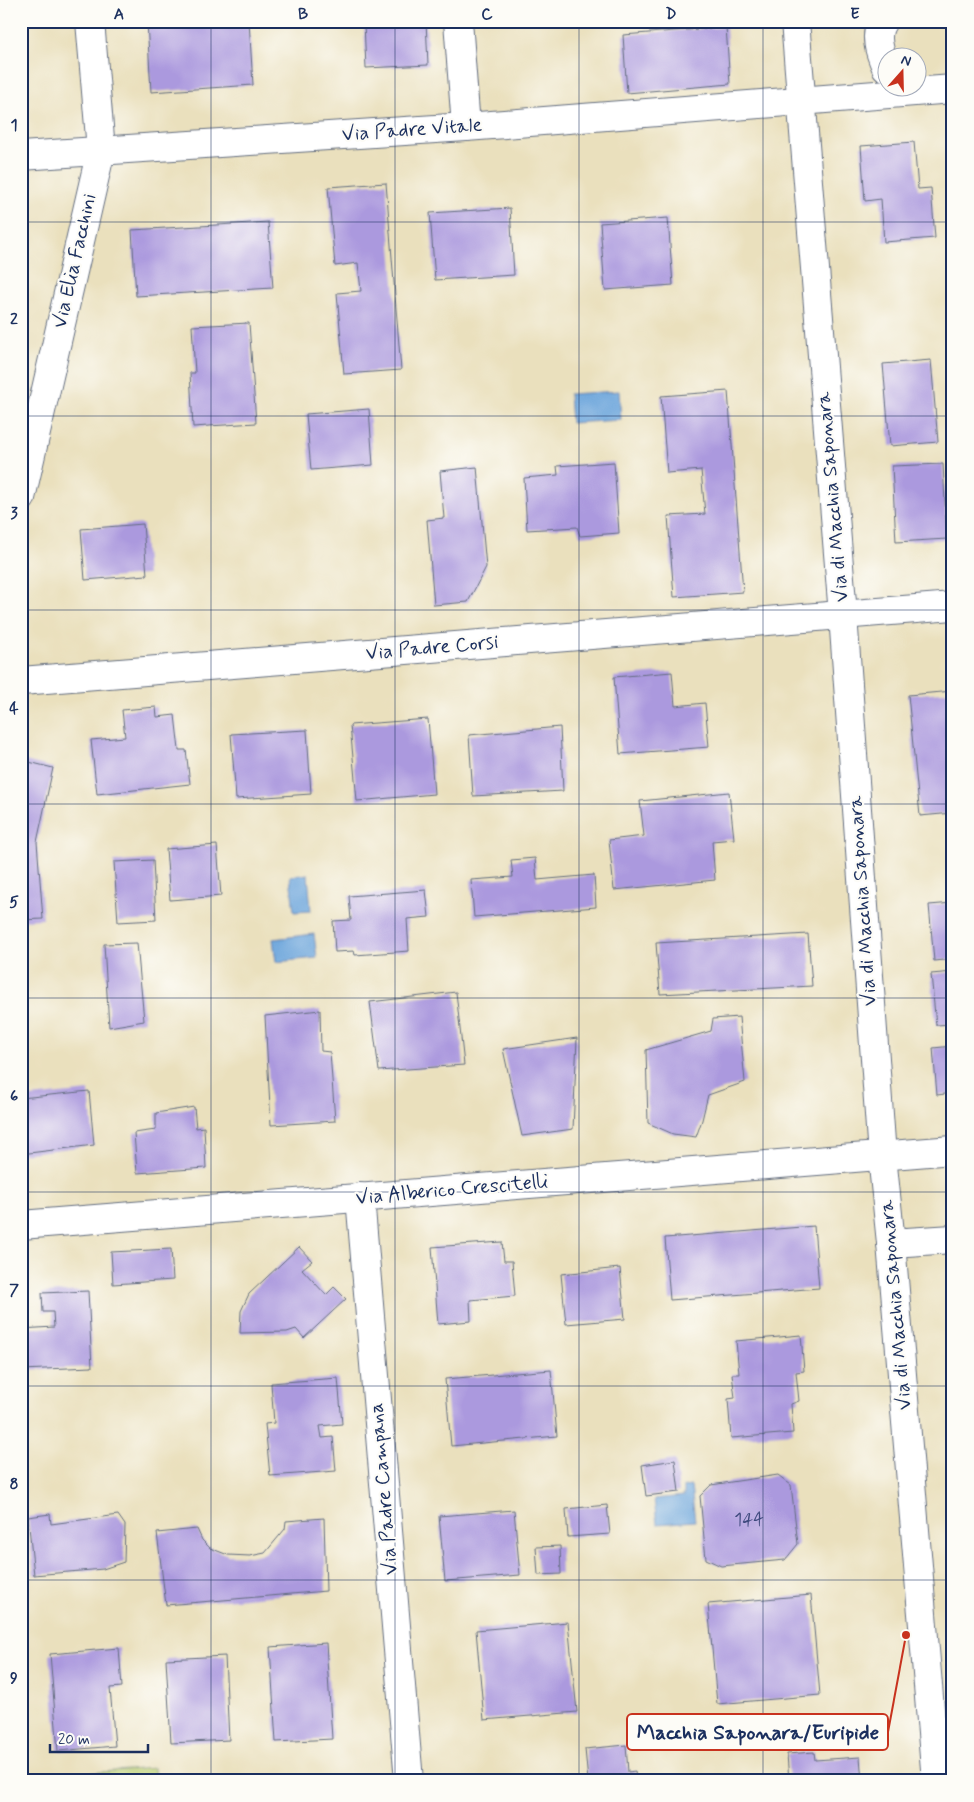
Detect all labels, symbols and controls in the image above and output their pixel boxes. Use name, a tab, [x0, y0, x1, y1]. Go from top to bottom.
text: A	[114, 4, 124, 25]
text: B	[298, 4, 308, 25]
text: C	[481, 4, 493, 25]
text: D	[665, 4, 677, 25]
text: E	[850, 4, 860, 25]
north arrow	[876, 48, 926, 98]
text: N	[899, 51, 914, 71]
street label: Via Padre Vitale	[341, 112, 483, 148]
text: 1	[10, 115, 18, 136]
street label: Via Elia Facchini	[46, 191, 104, 331]
text: 2	[10, 309, 18, 330]
street label: Via di Macchia Saponara	[810, 390, 856, 603]
text: 3	[10, 503, 18, 524]
street label: Via Padre Corsi	[365, 629, 499, 667]
text: 4	[9, 698, 19, 719]
street label: Via di Macchia Saponara	[842, 794, 884, 1007]
text: 5	[9, 892, 19, 913]
text: 6	[10, 1086, 18, 1107]
street label: Via Alberico Crescitelli	[355, 1168, 549, 1212]
street label: Via di Macchia Saponara	[873, 1198, 919, 1411]
text: 7	[9, 1280, 19, 1301]
street label: Via Padre Campana	[363, 1402, 405, 1576]
text: 8	[9, 1474, 19, 1495]
house number: 144	[734, 1508, 764, 1532]
text: 9	[10, 1668, 18, 1689]
callout: Macchia Saponara/Euripide	[627, 1714, 888, 1750]
text: Macchia Saponara/Euripide	[637, 1719, 879, 1747]
scale bar	[50, 1722, 148, 1754]
text: 20 m	[58, 1730, 90, 1750]

